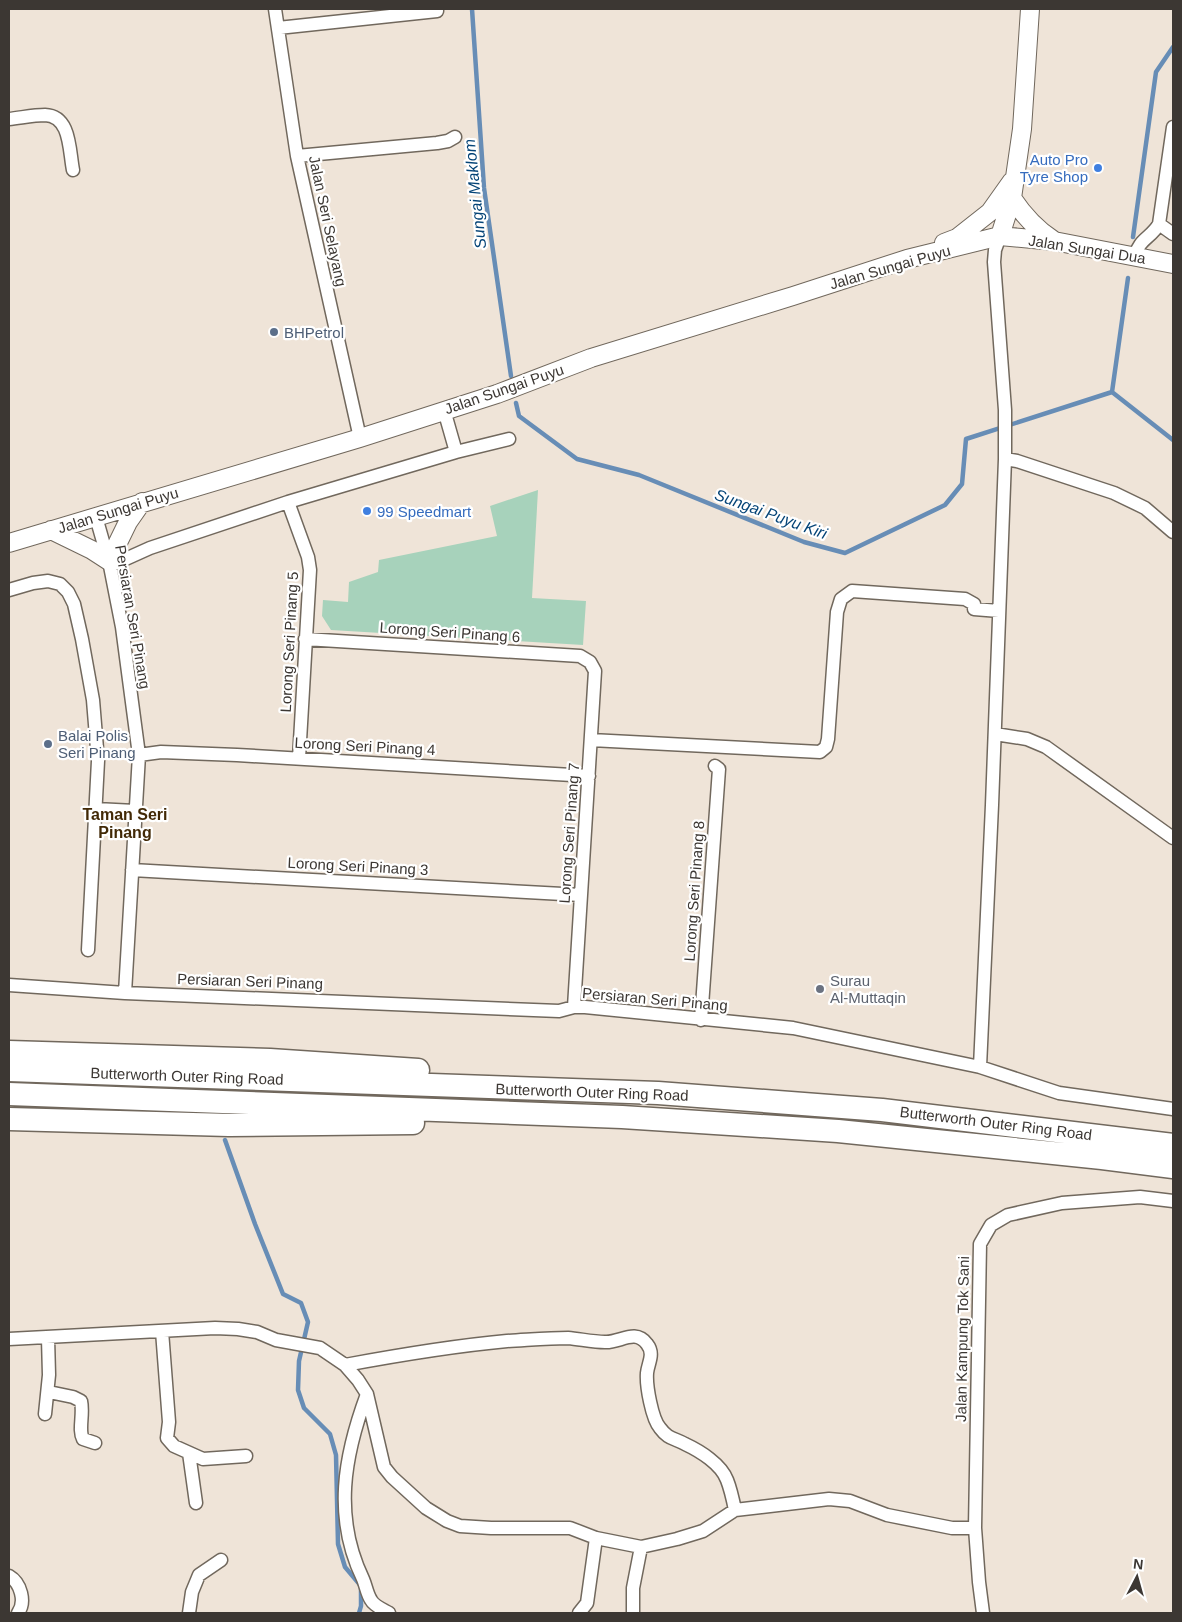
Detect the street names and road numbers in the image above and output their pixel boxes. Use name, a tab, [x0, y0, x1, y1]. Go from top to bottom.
street label: Jalan Seri Selayang	[306, 154, 350, 288]
street label: Jalan Sungai Dua	[1027, 231, 1147, 267]
street label: Jalan Sungai Puyu	[828, 242, 952, 292]
street label: Jalan Sungai Puyu	[442, 361, 566, 417]
street label: Jalan Sungai Puyu	[56, 484, 180, 536]
street label: Persiaran Seri Pinang	[112, 544, 154, 690]
street label: Lorong Seri Pinang 5	[277, 571, 301, 713]
street label: Lorong Seri Pinang 6	[379, 619, 521, 645]
street label: Lorong Seri Pinang 4	[294, 734, 436, 758]
street label: Lorong Seri Pinang 7	[556, 762, 582, 904]
street label: Lorong Seri Pinang 8	[681, 820, 707, 962]
street label: Lorong Seri Pinang 3	[287, 854, 429, 878]
street label: Persiaran Seri Pinang	[177, 970, 323, 992]
street label: Persiaran Seri Pinang	[582, 984, 728, 1014]
street label: Butterworth Outer Ring Road	[90, 1064, 284, 1088]
street label: Butterworth Outer Ring Road	[495, 1080, 689, 1104]
street label: Butterworth Outer Ring Road	[899, 1103, 1093, 1143]
street label: Jalan Kampung Tok Sani	[952, 1256, 972, 1422]

